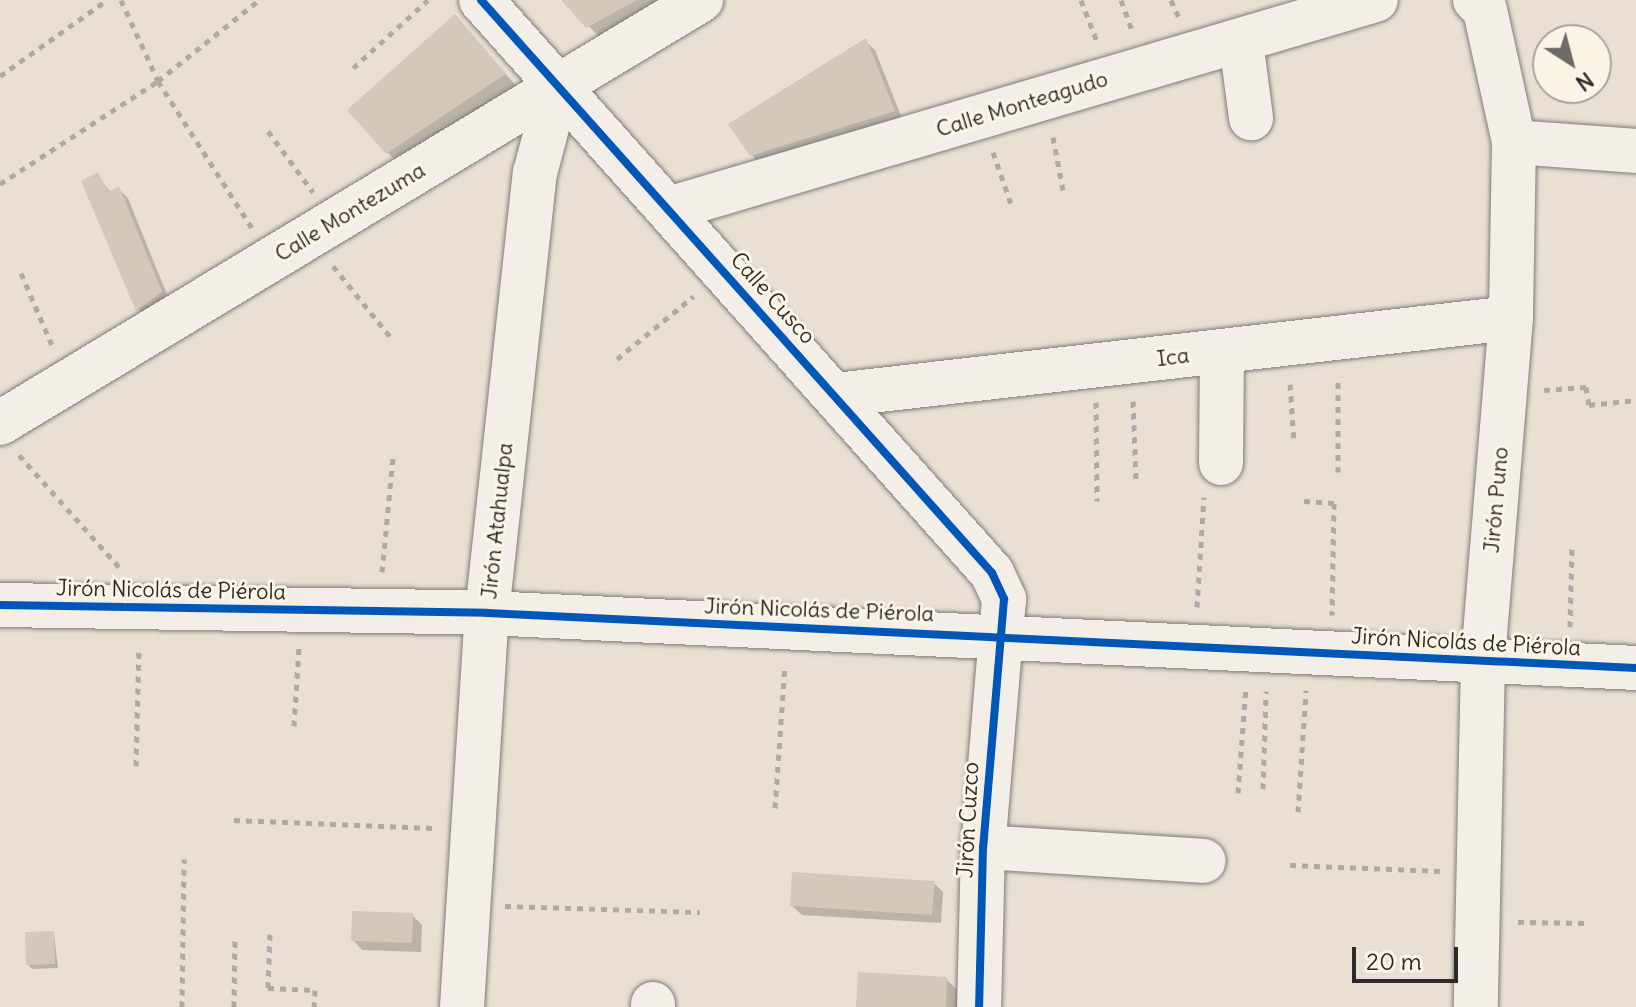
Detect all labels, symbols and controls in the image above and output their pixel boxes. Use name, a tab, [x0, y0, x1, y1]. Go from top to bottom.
north arrow	[1532, 24, 1612, 104]
street label: Calle Monteagudo	[933, 65, 1111, 143]
text: N	[1571, 66, 1599, 98]
street label: Calle Montezuma	[270, 157, 430, 267]
street label: Calle Cusco	[725, 247, 821, 349]
street label: Ica	[1155, 342, 1191, 372]
street label: Jirón Atahualpa	[476, 441, 518, 601]
street label: Jirón Puno	[1478, 446, 1514, 554]
street label: Jirón Nicolás de Piérola	[56, 575, 286, 605]
street label: Jirón Nicolás de Piérola	[704, 593, 934, 627]
street label: Jirón Nicolás de Piérola	[1350, 623, 1582, 661]
street label: Jirón Cuzco	[952, 761, 984, 879]
scale bar	[1356, 931, 1462, 981]
text: 20 m	[1366, 946, 1422, 976]

